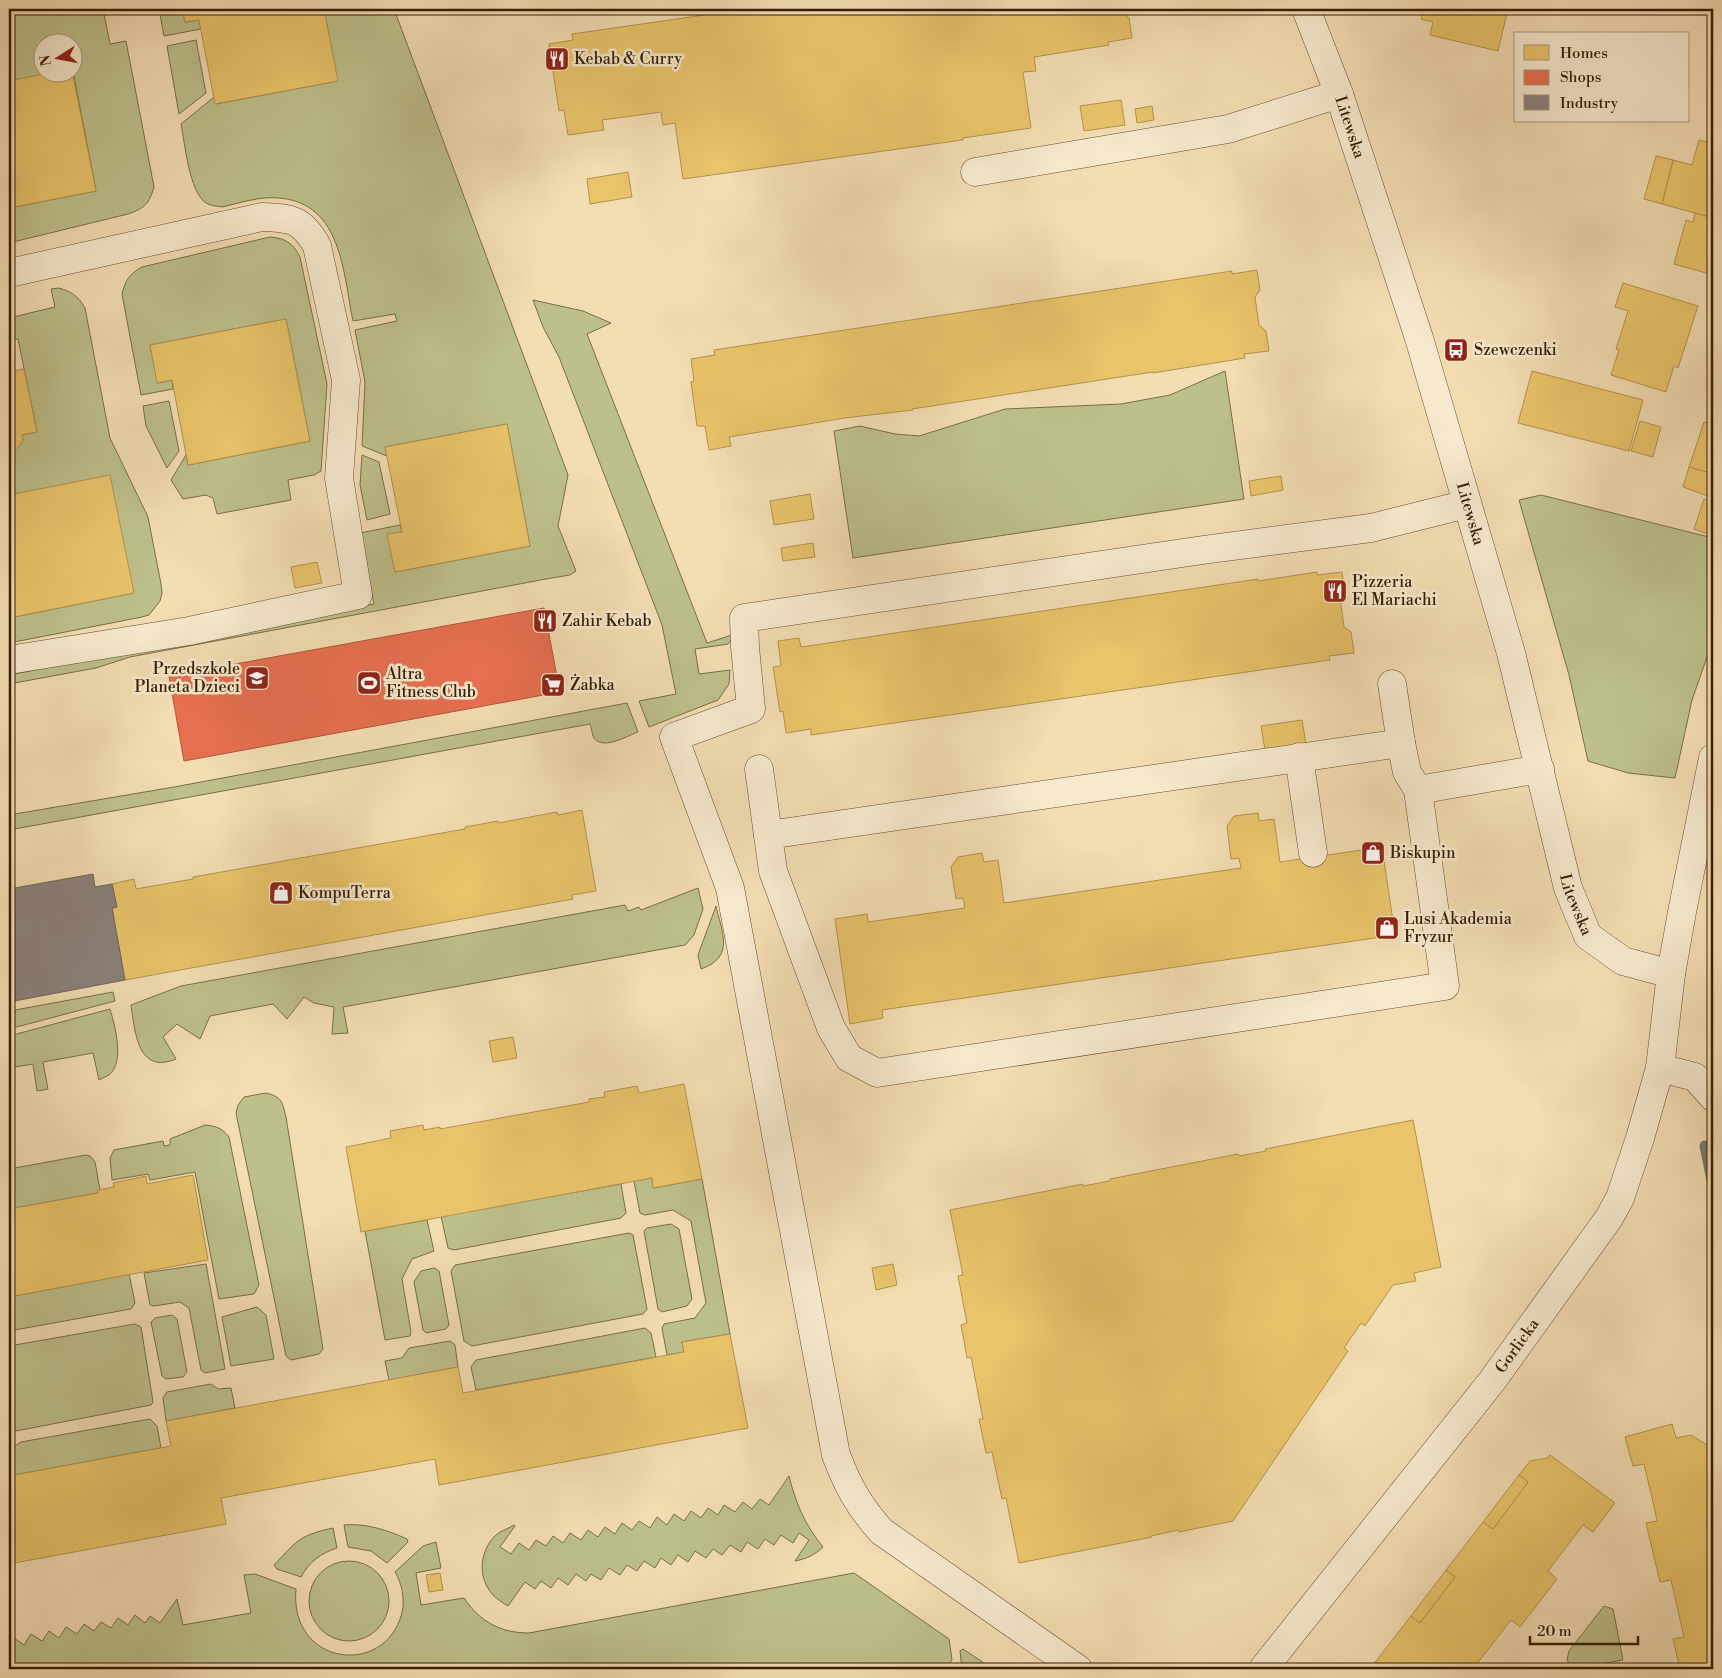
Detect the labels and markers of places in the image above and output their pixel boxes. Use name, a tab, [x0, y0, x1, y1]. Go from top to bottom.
restaurant icon: Kebab & Curry	[544, 46, 570, 72]
place label: Kebab & Curry	[574, 49, 682, 69]
bus stop icon: Szewczenki	[1443, 337, 1469, 363]
place label: Szewczenki	[1474, 340, 1557, 360]
place label: Pizzeria El Mariachi	[1352, 572, 1437, 610]
restaurant icon: Pizzeria El Mariachi	[1322, 578, 1348, 604]
restaurant icon: Zahir Kebab	[532, 608, 558, 634]
place label: Zahir Kebab	[562, 611, 652, 631]
place label: Przedszkole Planeta Dzieci	[134, 659, 240, 697]
place label: Altra Fitness Club	[385, 664, 476, 702]
school or university icon: Przedszkole Planeta Dzieci	[244, 665, 270, 691]
sports icon: Altra Fitness Club	[356, 670, 382, 696]
supermarket icon: Żabka	[540, 672, 566, 698]
place label: Żabka	[570, 673, 615, 695]
shop icon: Biskupin	[1360, 840, 1386, 866]
place label: Biskupin	[1389, 843, 1456, 863]
shop icon: KompuTerra	[268, 880, 294, 906]
place label: KompuTerra	[298, 883, 392, 903]
place label: Lusi Akademia Fryzur	[1404, 909, 1513, 947]
shop icon: Lusi Akademia Fryzur	[1374, 915, 1400, 941]

